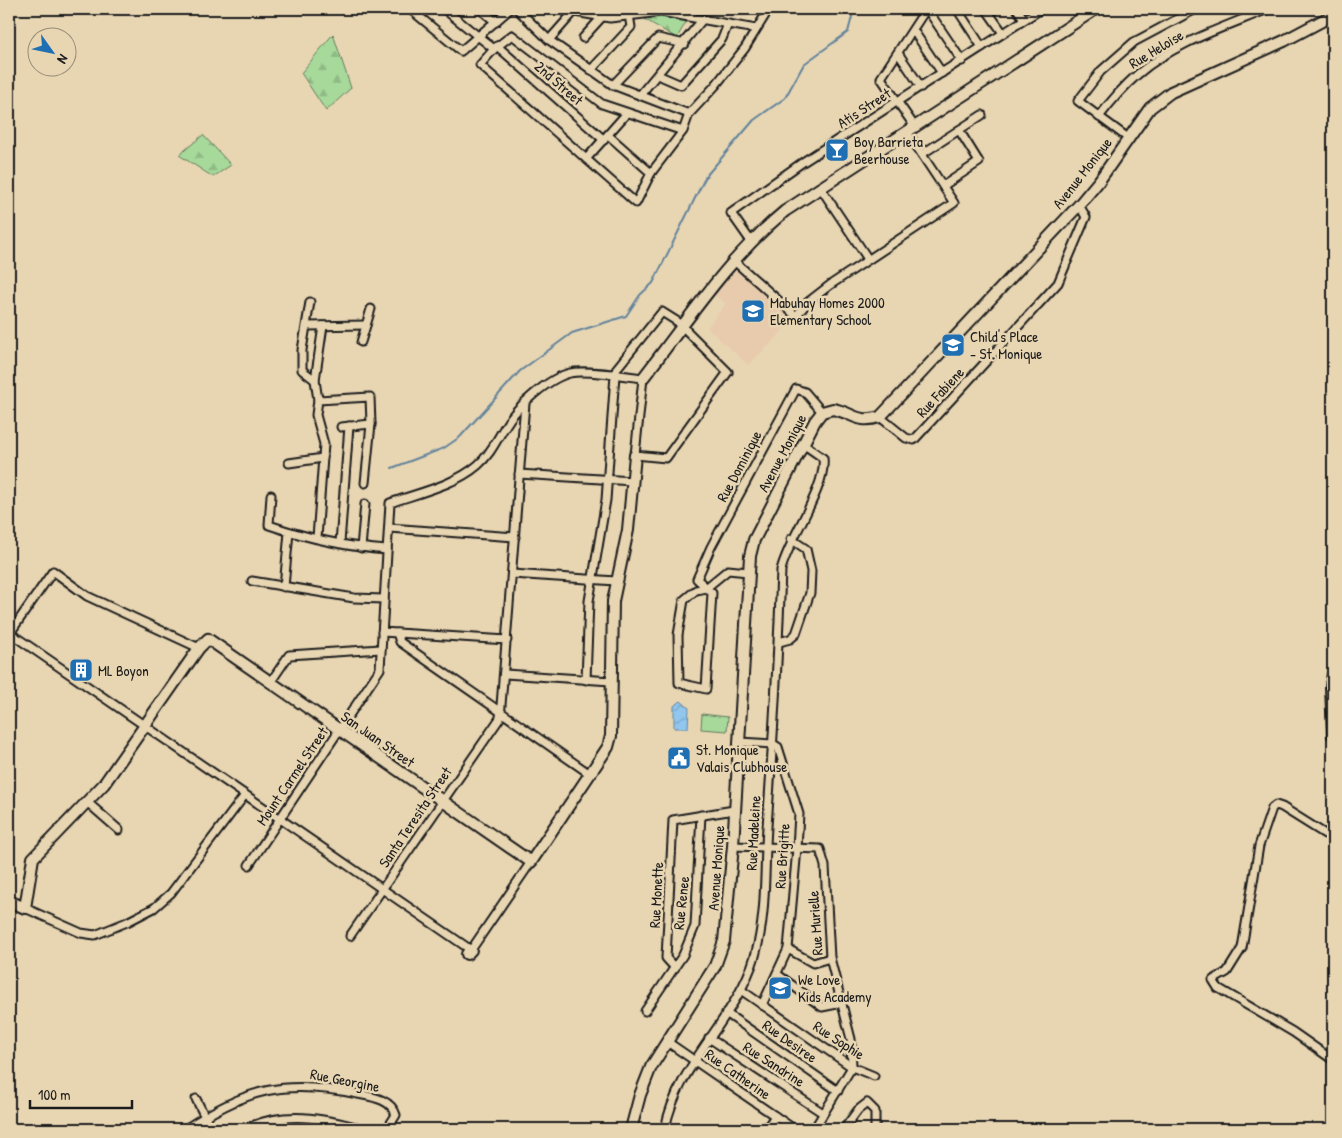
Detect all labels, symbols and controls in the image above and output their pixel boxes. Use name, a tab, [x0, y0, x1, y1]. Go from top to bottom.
street label: Rue Heloise	[1125, 24, 1187, 74]
north arrow	[28, 28, 78, 78]
text: N	[53, 51, 73, 68]
street label: 2nd Street	[530, 56, 588, 111]
street label: Atis Street	[833, 82, 896, 133]
place label: Boy Barrieta Beerhouse	[854, 131, 923, 169]
street label: Avenue Monique	[1047, 133, 1117, 213]
bar icon: Boy Barrieta Beerhouse	[824, 137, 850, 163]
place label: Mabuhay Homes 2000 Elementary School	[770, 292, 885, 330]
school or university icon: Mabuhay Homes 2000 Elementary School	[740, 298, 766, 324]
place label: Child's Place - St. Monique	[970, 326, 1042, 364]
school or university icon: Child's Place - St. Monique	[940, 332, 966, 358]
street label: Rue Fabiene	[911, 362, 969, 422]
street label: Avenue Monique	[753, 410, 811, 496]
street label: Rue Dominique	[711, 427, 767, 505]
building icon: ML Boyon	[68, 657, 94, 683]
place label: ML Boyon	[98, 660, 149, 681]
street label: San Juan Street	[337, 706, 420, 773]
street label: Mount Carmel Street	[251, 722, 333, 829]
place label: St. Monique Valais Clubhouse	[696, 739, 787, 777]
public building icon: St. Monique Valais Clubhouse	[666, 745, 692, 771]
street label: Santa Teresita Street	[373, 762, 457, 872]
street label: Rue Madeleine	[741, 795, 765, 871]
street label: Rue Brigitte	[769, 823, 795, 889]
street label: Avenue Monique	[703, 825, 729, 911]
street label: Rue Monette	[644, 861, 668, 929]
street label: Rue Renee	[668, 875, 694, 931]
street label: Rue Murielle	[802, 890, 828, 956]
place label: We Love Kids Academy	[798, 969, 872, 1007]
school or university icon: We Love Kids Academy	[767, 975, 793, 1001]
street label: Rue Desiree	[759, 1015, 822, 1067]
street label: Rue Sophie	[809, 1016, 869, 1064]
street label: Rue Sandrine	[739, 1036, 809, 1092]
street label: Rue Catherine	[701, 1044, 775, 1104]
street label: Rue Georgine	[309, 1063, 381, 1097]
scale bar	[30, 1078, 132, 1110]
text: 100 m	[38, 1084, 71, 1105]

